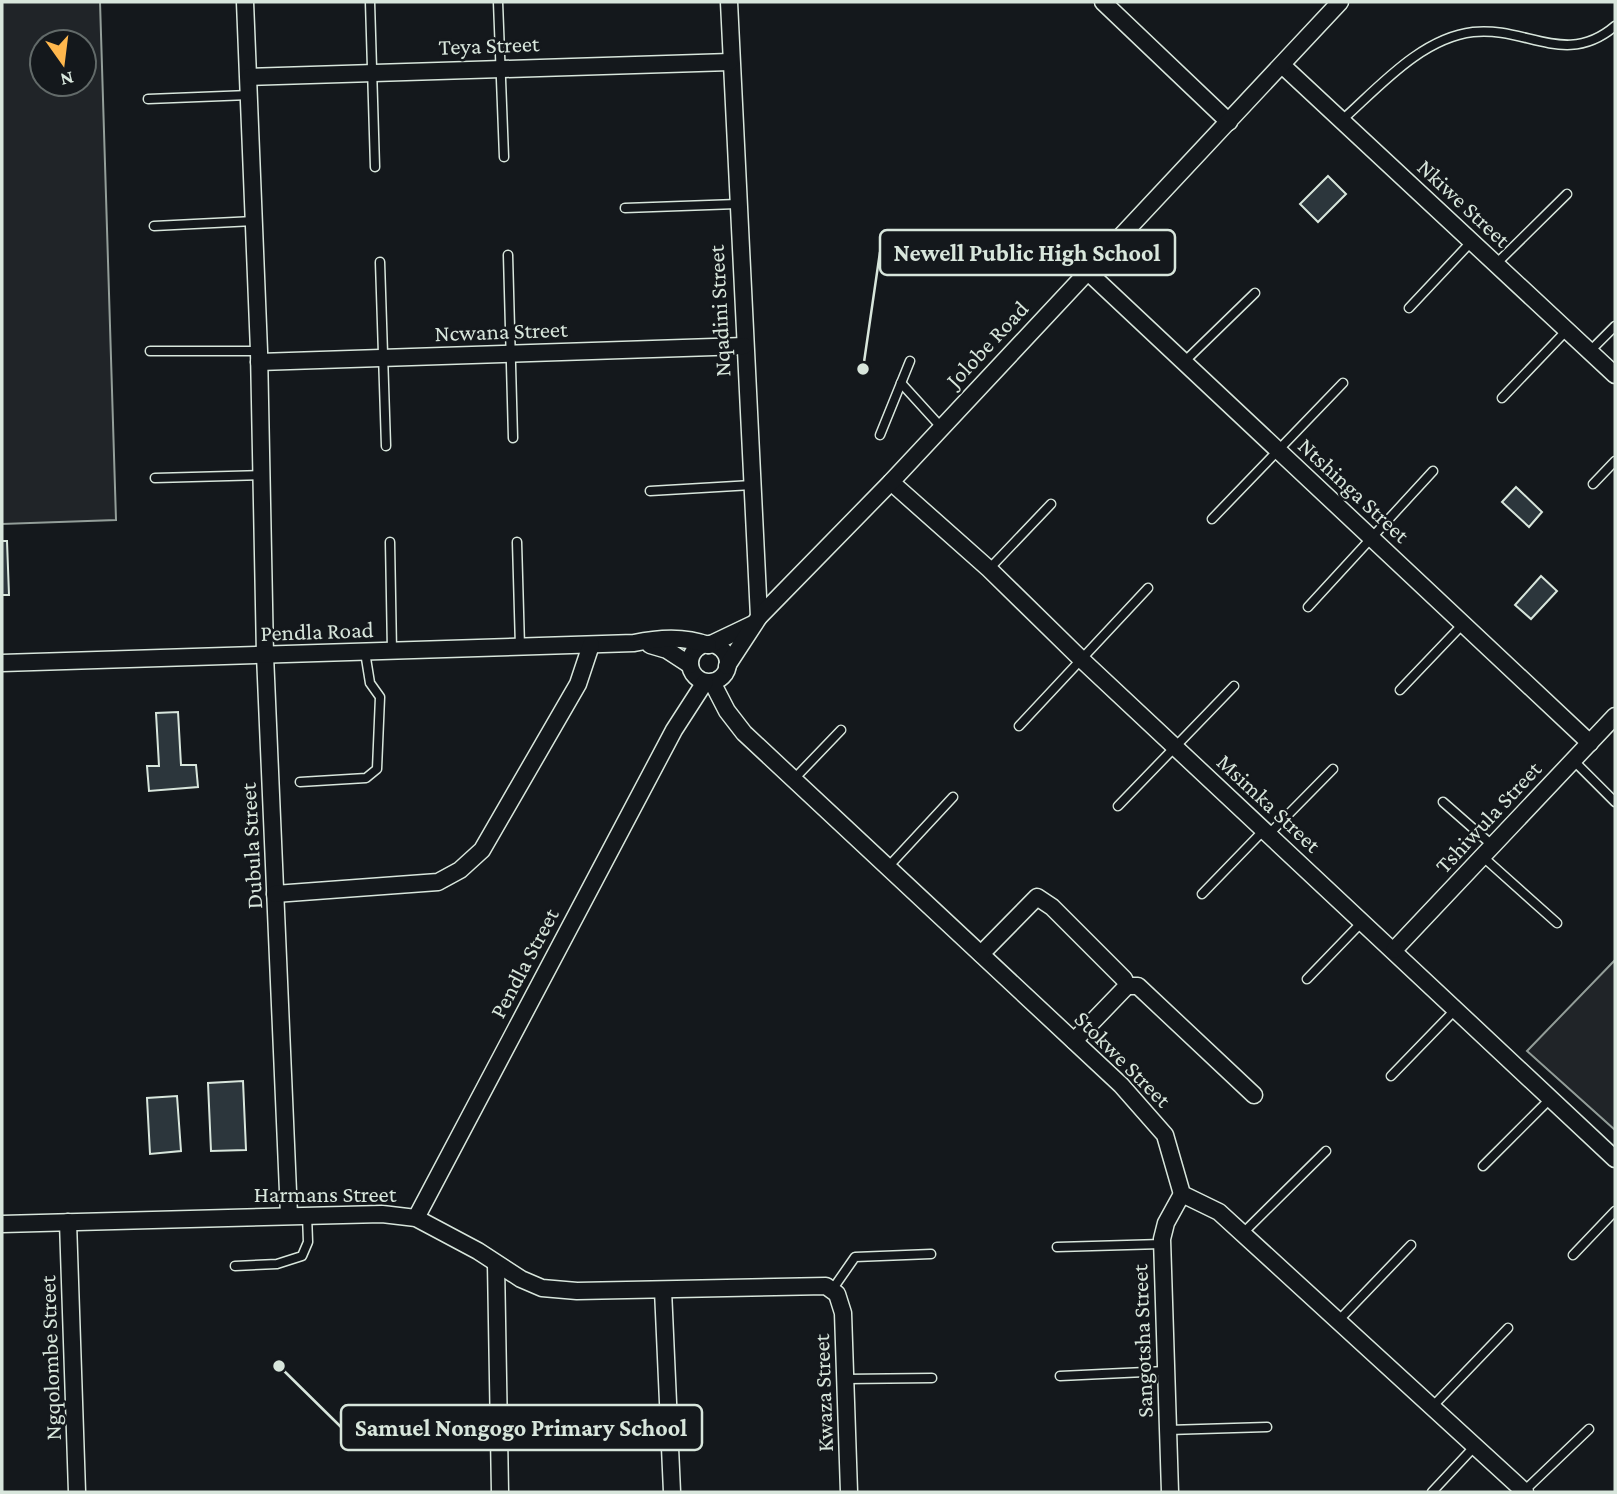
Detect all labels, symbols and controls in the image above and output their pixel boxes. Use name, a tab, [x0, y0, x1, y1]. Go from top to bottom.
north arrow	[28, 28, 98, 98]
street label: Teya Street	[438, 30, 540, 60]
text: N	[58, 67, 76, 91]
street label: Nkiwe Street	[1412, 154, 1516, 253]
callout: Newell Public High School	[880, 230, 1175, 275]
text: Newell Public High School	[893, 239, 1161, 266]
street label: Nqadini Street	[703, 244, 735, 378]
street label: Jolobe Road	[939, 295, 1034, 394]
street label: Ncwana Street	[434, 316, 568, 346]
street label: Ntshinga Street	[1293, 432, 1415, 548]
street label: Pendla Road	[260, 616, 374, 646]
street label: Msimka Street	[1212, 748, 1327, 858]
street label: Tshiwula Street	[1430, 756, 1547, 878]
street label: Dubula Street	[235, 782, 267, 910]
street label: Pendla Street	[484, 903, 564, 1022]
street label: Stokwe Street	[1070, 1006, 1177, 1113]
street label: Harmans Street	[254, 1181, 397, 1207]
street label: Sangotsha Street	[1126, 1263, 1158, 1418]
street label: Ngqolombe Street	[34, 1275, 66, 1441]
street label: Kwaza Street	[808, 1333, 838, 1453]
callout: Samuel Nongogo Primary School	[341, 1405, 702, 1450]
text: Samuel Nongogo Primary School	[355, 1414, 687, 1441]

